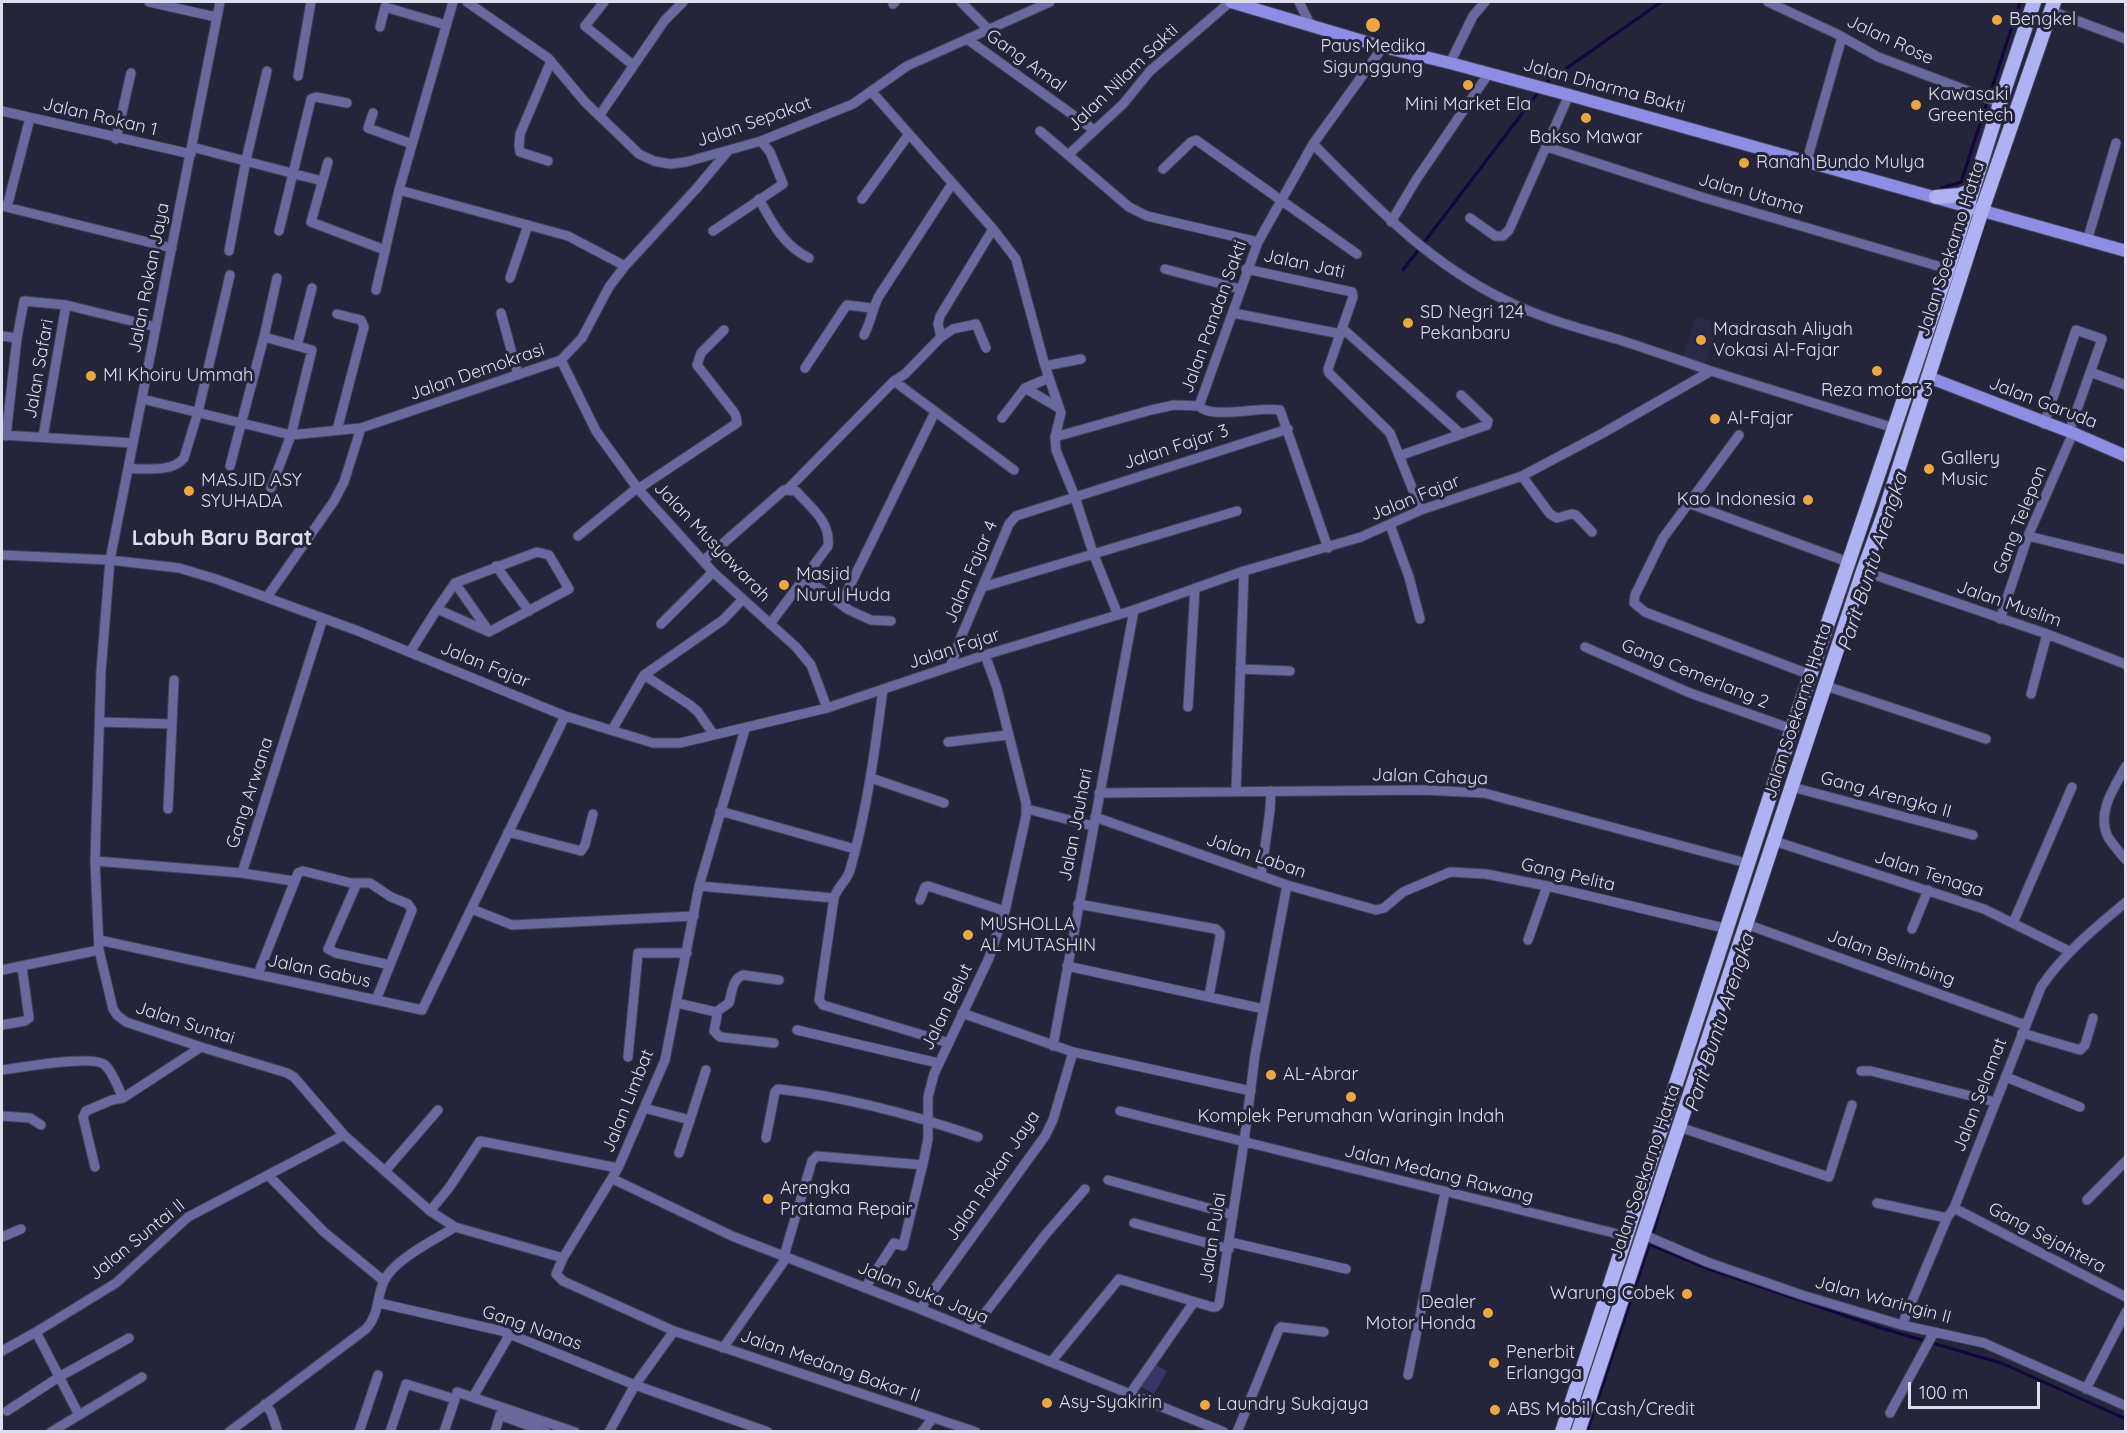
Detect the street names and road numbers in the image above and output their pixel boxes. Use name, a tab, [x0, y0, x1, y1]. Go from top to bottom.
street label: Jalan Rose	[1843, 11, 1937, 69]
street label: Jalan Nilam Sakti	[1063, 20, 1183, 136]
street label: Gang Amal	[982, 25, 1070, 97]
street label: Jalan Dharma Bakti	[1521, 54, 1687, 118]
street label: Jalan Sepakat	[694, 92, 814, 152]
street label: Jalan Rokan 1	[41, 93, 159, 141]
street label: Jalan Soekarno Hatta	[1912, 159, 1990, 339]
street label: Jalan Utama	[1696, 169, 1806, 219]
street label: Jalan Rokan Jaya	[124, 201, 174, 355]
street label: Jalan Pandan Sakti	[1176, 238, 1252, 396]
street label: Jalan Jati	[1261, 245, 1347, 283]
street label: Jalan Safari	[20, 318, 58, 420]
street label: Jalan Demokrasi	[407, 339, 547, 405]
street label: Jalan Garuda	[1986, 372, 2100, 434]
street label: Jalan Fajar 3	[1121, 420, 1231, 474]
street label: Gang Telepon	[1988, 462, 2052, 578]
street label: Jalan Fajar	[1367, 470, 1463, 526]
street label: Jalan Musyawarah	[649, 477, 775, 607]
street label: Jalan Fajar 4	[940, 517, 1002, 627]
street label: Jalan Muslim	[1954, 576, 2064, 632]
street label: Jalan Soekarno Hatta	[1759, 621, 1837, 801]
street label: Jalan Fajar	[905, 624, 1003, 674]
street label: Gang Cemerlang 2	[1618, 635, 1772, 713]
street label: Jalan Fajar	[437, 637, 533, 693]
street label: Gang Arwana	[222, 735, 278, 851]
street label: Jalan Cahaya	[1371, 764, 1489, 790]
street label: Jalan Jauhari	[1054, 767, 1098, 883]
street label: Gang Arengka II	[1818, 767, 1954, 823]
street label: Jalan Laban	[1203, 829, 1309, 883]
street label: Jalan Tenaga	[1872, 846, 1986, 902]
street label: Gang Pelita	[1519, 854, 1617, 896]
street label: Jalan Belimbing	[1824, 925, 1958, 991]
street label: Jalan Gabus	[265, 950, 373, 992]
street label: Jalan Belut	[917, 960, 977, 1054]
street label: Jalan Suntai	[133, 997, 237, 1049]
street label: Jalan Selamat	[1948, 1035, 2012, 1155]
street label: Jalan Limbat	[598, 1046, 658, 1156]
street label: Jalan Soekarno Hatta	[1605, 1082, 1685, 1262]
street label: Jalan Rokan Jaya	[941, 1107, 1045, 1245]
street label: Jalan Medang Rawang	[1342, 1140, 1536, 1208]
street label: Jalan Pulai	[1195, 1191, 1231, 1285]
street label: Jalan Suntai II	[85, 1195, 189, 1285]
street label: Gang Sejahtera	[1984, 1198, 2110, 1278]
street label: Jalan Suka Jaya	[854, 1257, 992, 1329]
street label: Jalan Waringin II	[1812, 1271, 1954, 1329]
street label: Gang Nanas	[479, 1301, 585, 1355]
street label: Jalan Medang Bakar II	[737, 1325, 923, 1407]

